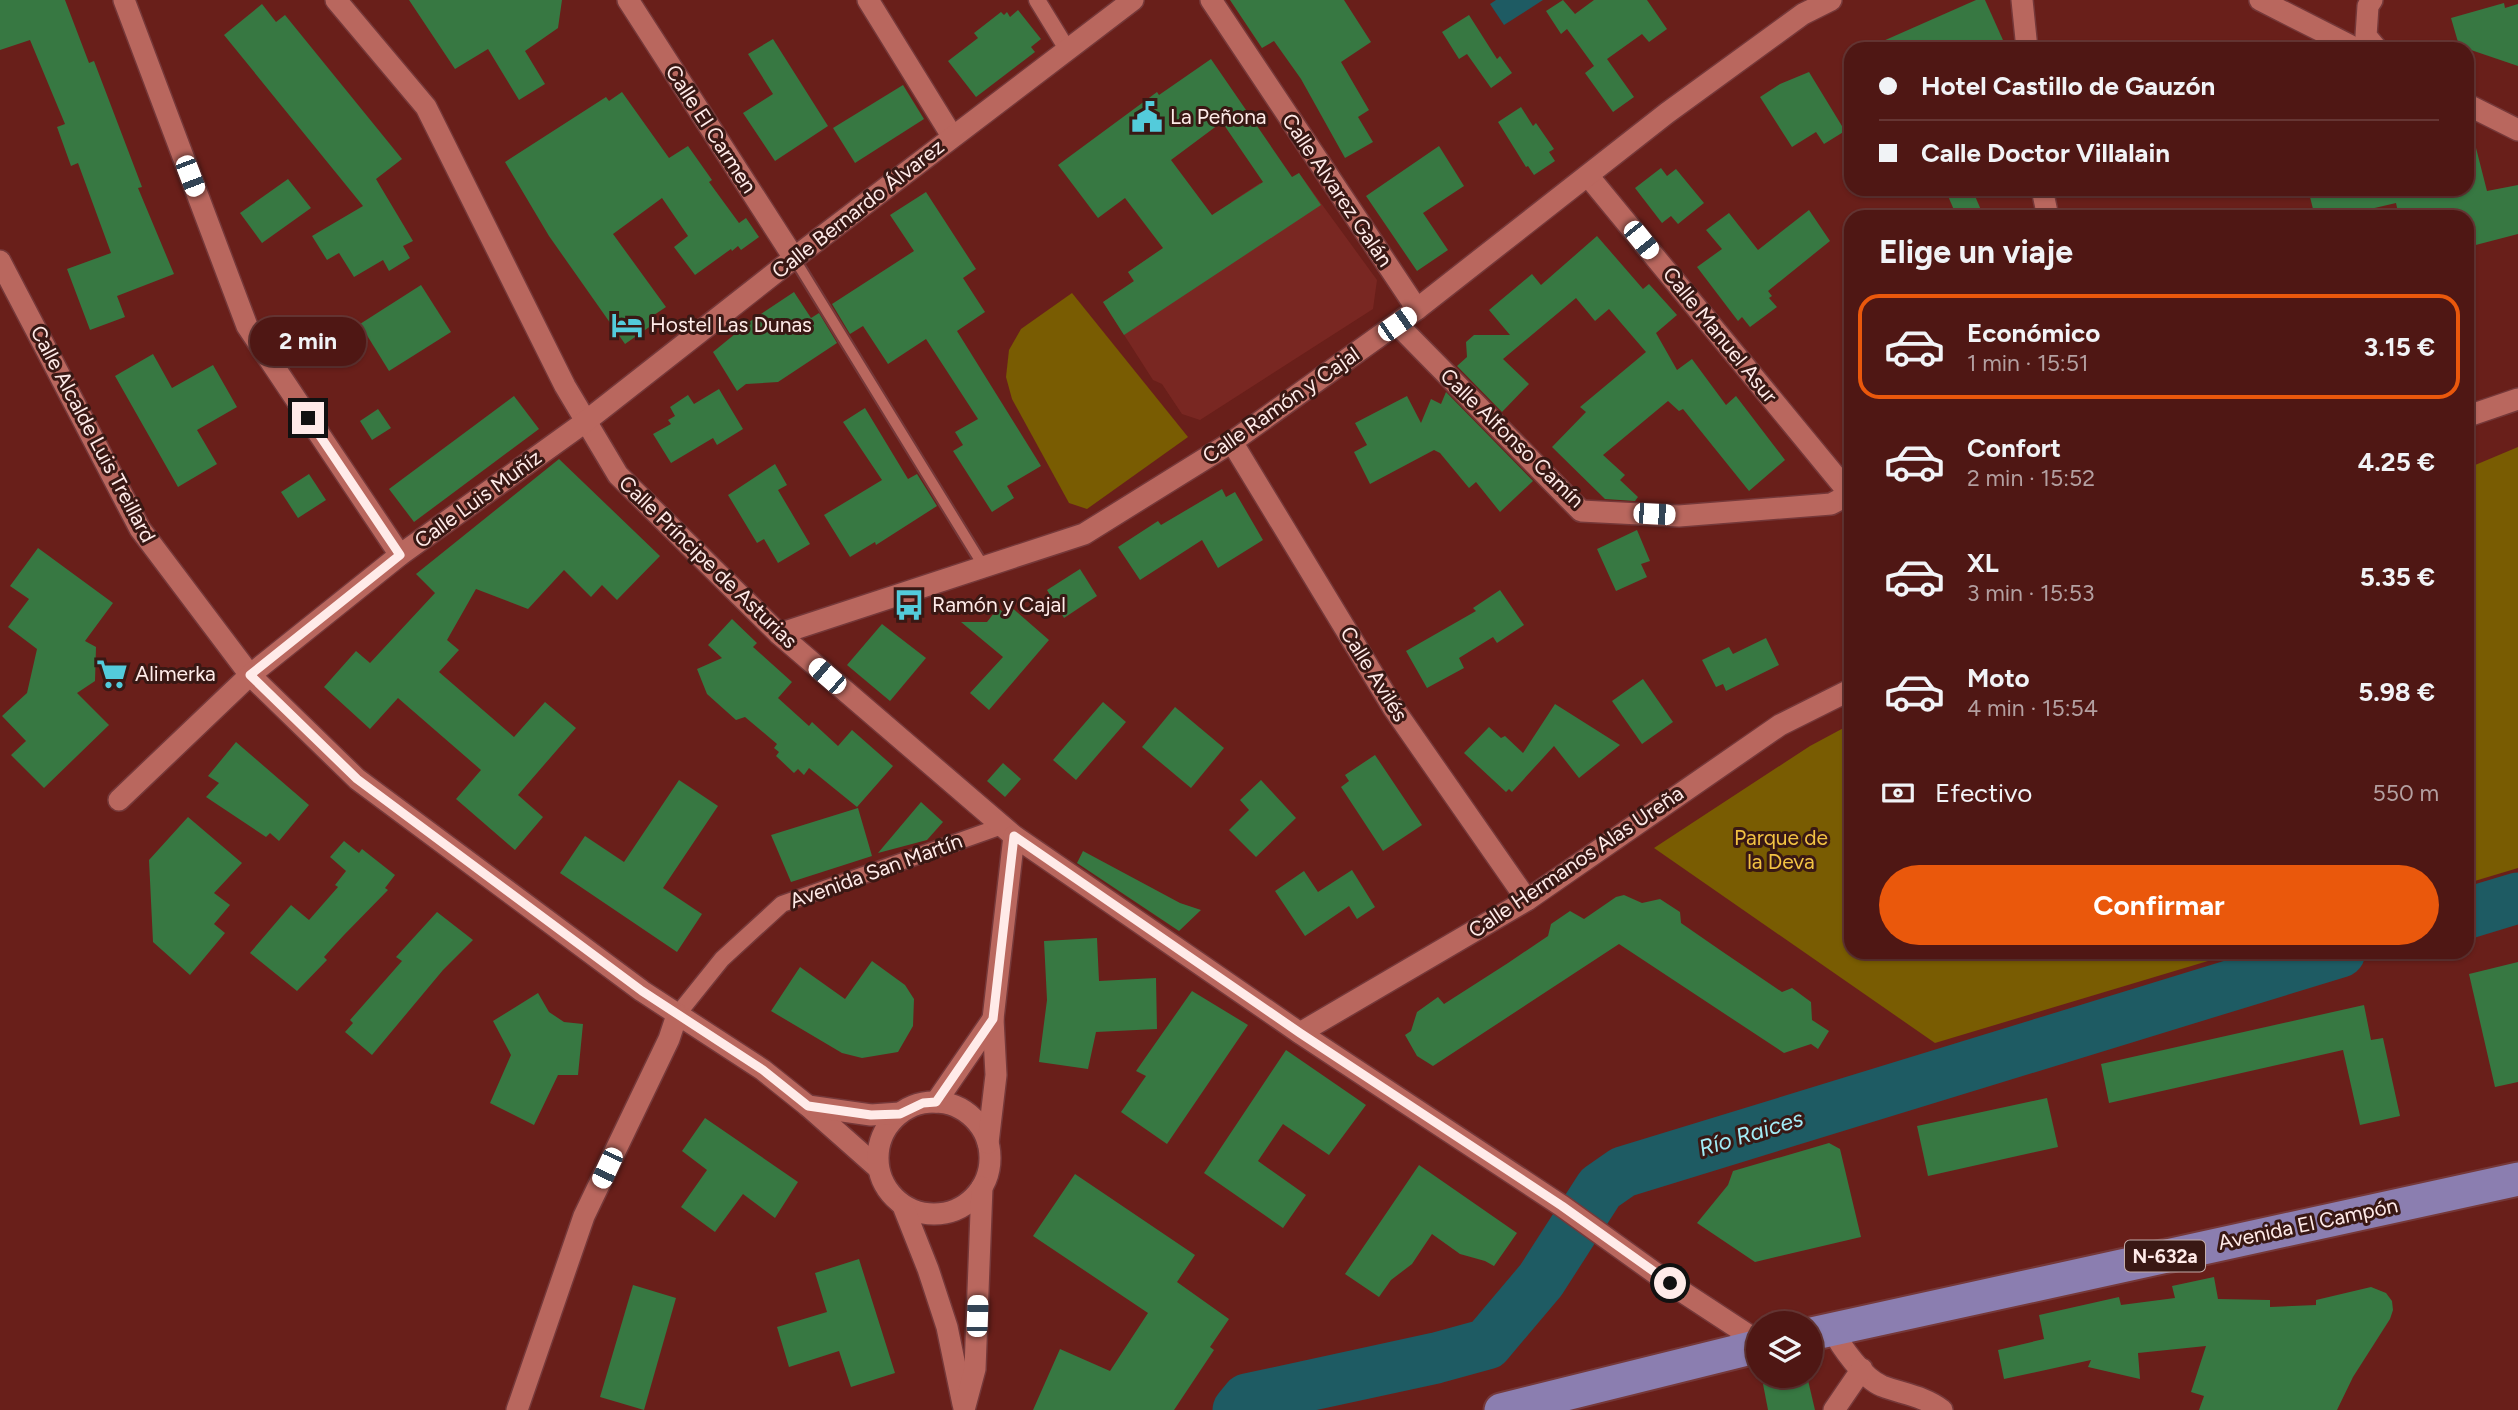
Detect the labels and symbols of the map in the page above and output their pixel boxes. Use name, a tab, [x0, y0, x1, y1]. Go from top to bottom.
street label: Calle El Carmen	[661, 60, 762, 198]
public building icon: La Peñona	[1130, 100, 1164, 134]
place label: La Peñona	[1170, 104, 1267, 129]
street label: Calle Alvarez Galán	[1277, 108, 1398, 271]
street label: Calle Bernardo Álvarez	[767, 134, 949, 284]
car	[173, 153, 208, 199]
car	[1620, 217, 1663, 263]
street label: Calle Manuel Asur	[1658, 262, 1783, 408]
car	[1374, 303, 1421, 345]
hotel icon: Hostel Las Dunas	[610, 308, 644, 342]
place label: Hostel Las Dunas	[650, 312, 812, 337]
callout: 2 min	[250, 316, 366, 366]
street label: Calle Alcalde Luis Treillard	[26, 321, 161, 547]
street label: Calle Ramón y Cajal	[1198, 341, 1364, 468]
street label: Calle Alfonso Camín	[1435, 363, 1589, 512]
route end	[292, 402, 324, 434]
street label: Calle Luis Muñíz	[409, 444, 546, 553]
street label: Calle Príncipe de Asturias	[614, 470, 803, 653]
car	[1633, 502, 1676, 526]
bus stop icon: Ramón y Cajal	[892, 588, 926, 622]
place label: Ramón y Cajal	[932, 592, 1066, 617]
street label: Calle Avilés	[1335, 622, 1413, 726]
car	[805, 654, 850, 698]
supermarket icon: Alimerka	[95, 657, 129, 691]
place label: Alimerka	[135, 661, 216, 686]
street label: Calle Hermanos Alas Ureña	[1463, 780, 1688, 943]
park label: Parque de la Deva	[1734, 825, 1828, 874]
street label: Avenida San Martín	[786, 828, 965, 913]
water label: Río Raices	[1695, 1104, 1807, 1162]
car	[589, 1145, 626, 1191]
street label: Avenida El Campón	[2216, 1192, 2400, 1255]
road number: N-632a	[2125, 1240, 2205, 1272]
route start	[1654, 1267, 1686, 1299]
car	[966, 1295, 989, 1337]

